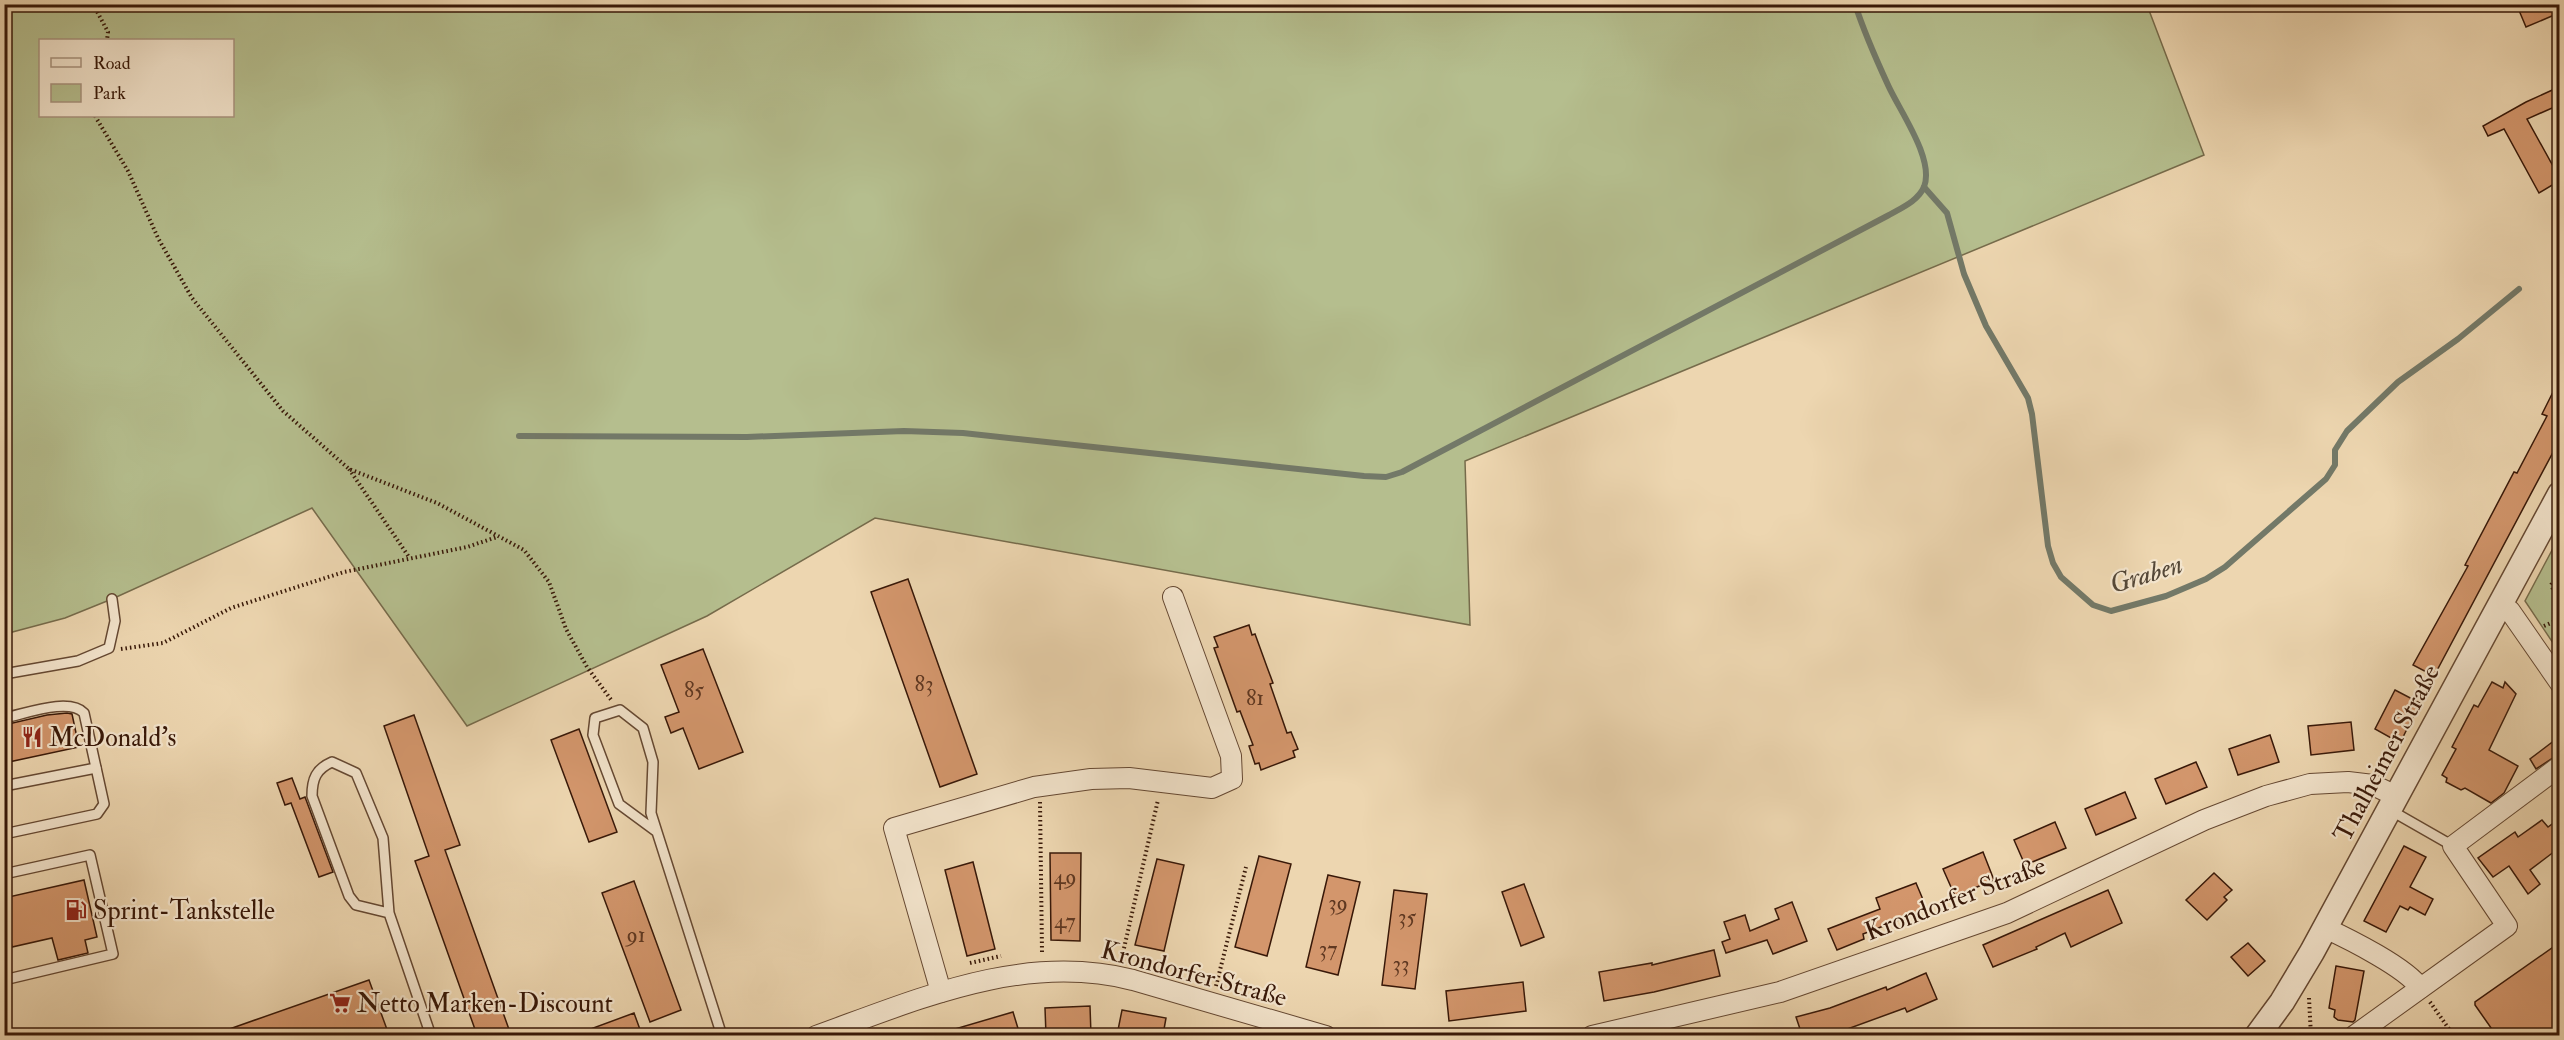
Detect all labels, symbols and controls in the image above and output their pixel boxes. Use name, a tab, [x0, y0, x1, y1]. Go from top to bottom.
legend	[39, 39, 234, 117]
text: Road	[93, 52, 131, 75]
text: Park	[93, 82, 126, 105]
water label: Graben	[2106, 548, 2187, 601]
street label: Thalheimer Straße	[2327, 659, 2447, 848]
house number: 83	[915, 670, 933, 698]
house number: 85	[684, 676, 704, 704]
house number: 81	[1246, 684, 1264, 712]
place label: McDonald's	[49, 722, 176, 754]
restaurant icon: McDonald's	[20, 725, 44, 749]
street label: Krondorfer Straße	[1860, 850, 2050, 948]
house number: 49	[1053, 863, 1077, 891]
house number: 39	[1328, 889, 1348, 917]
place label: Sprint-Tankstelle	[93, 895, 275, 928]
fuel station icon: Sprint-Tankstelle	[64, 898, 88, 922]
house number: 35	[1398, 903, 1416, 931]
house number: 47	[1054, 907, 1076, 935]
house number: 91	[624, 921, 646, 949]
street label: Krondorfer Straße	[1097, 934, 1290, 1014]
house number: 37	[1319, 935, 1337, 963]
house number: 33	[1393, 950, 1409, 978]
place label: Netto Marken-Discount	[357, 988, 613, 1020]
supermarket icon: Netto Marken-Discount	[328, 991, 352, 1015]

